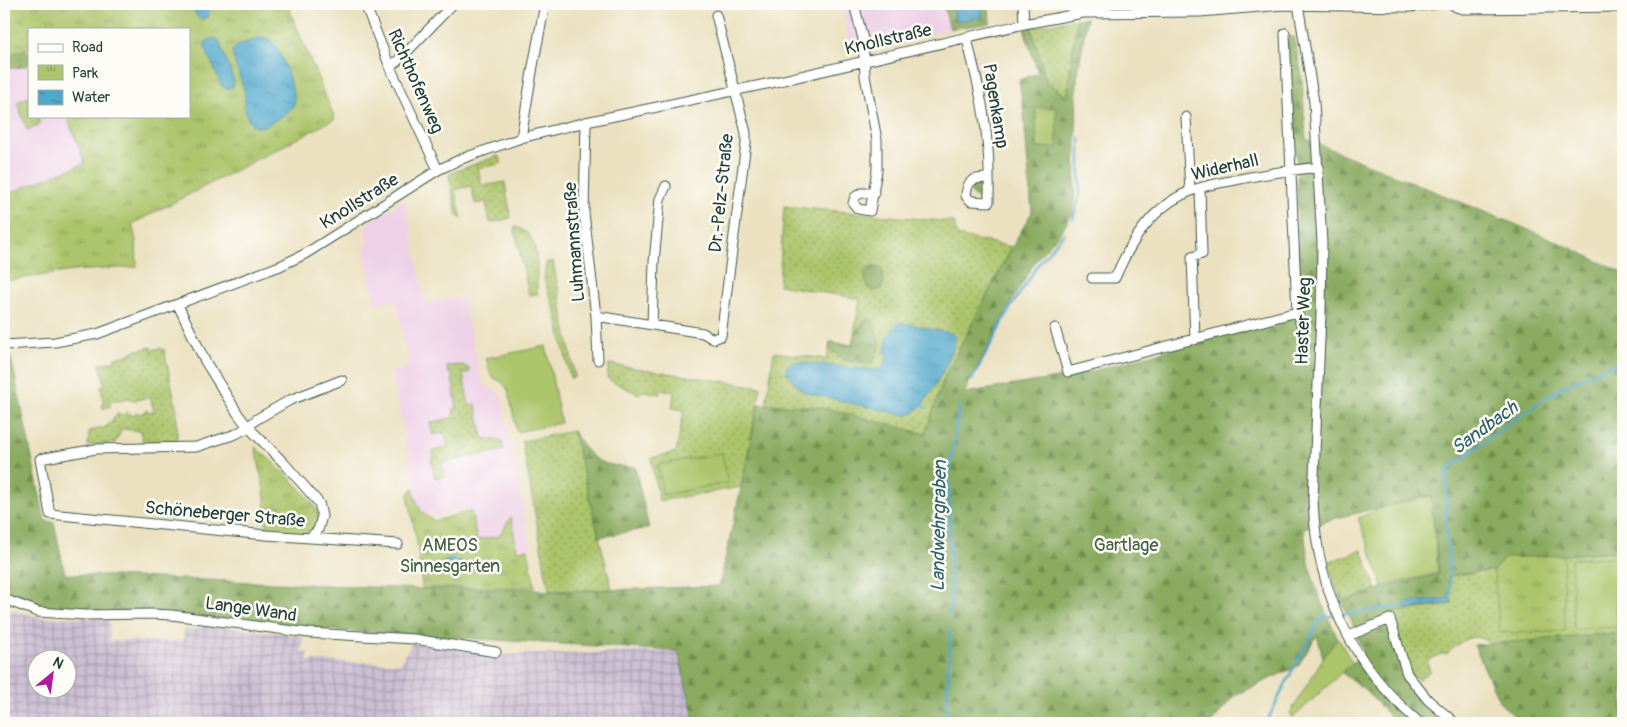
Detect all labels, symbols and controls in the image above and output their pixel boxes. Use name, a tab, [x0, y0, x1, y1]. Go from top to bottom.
street label: Knollstraße	[842, 18, 934, 61]
street label: Richthofenweg	[382, 26, 449, 137]
legend	[28, 28, 190, 118]
text: Road	[72, 38, 103, 57]
street label: Pagenkamp	[977, 62, 1014, 150]
text: Park	[72, 64, 99, 83]
text: Water	[72, 88, 111, 107]
street label: Dr.-Pelz-Straße	[704, 132, 739, 254]
street label: Widerhall	[1189, 149, 1261, 186]
street label: Knollstraße	[316, 168, 403, 235]
street label: Luhmannstraße	[559, 181, 590, 303]
street label: Haster Weg	[1290, 277, 1317, 365]
water label: Sandbach	[1447, 395, 1523, 460]
water label: Landwehrgraben	[926, 459, 952, 592]
street label: Schöneberger Straße	[144, 496, 306, 533]
park label: AMEOS Sinnesgarten	[400, 534, 500, 578]
park label: Gartlage	[1094, 534, 1158, 557]
street label: Lange Wand	[204, 592, 298, 627]
north arrow	[28, 650, 78, 700]
text: N	[50, 653, 66, 673]

